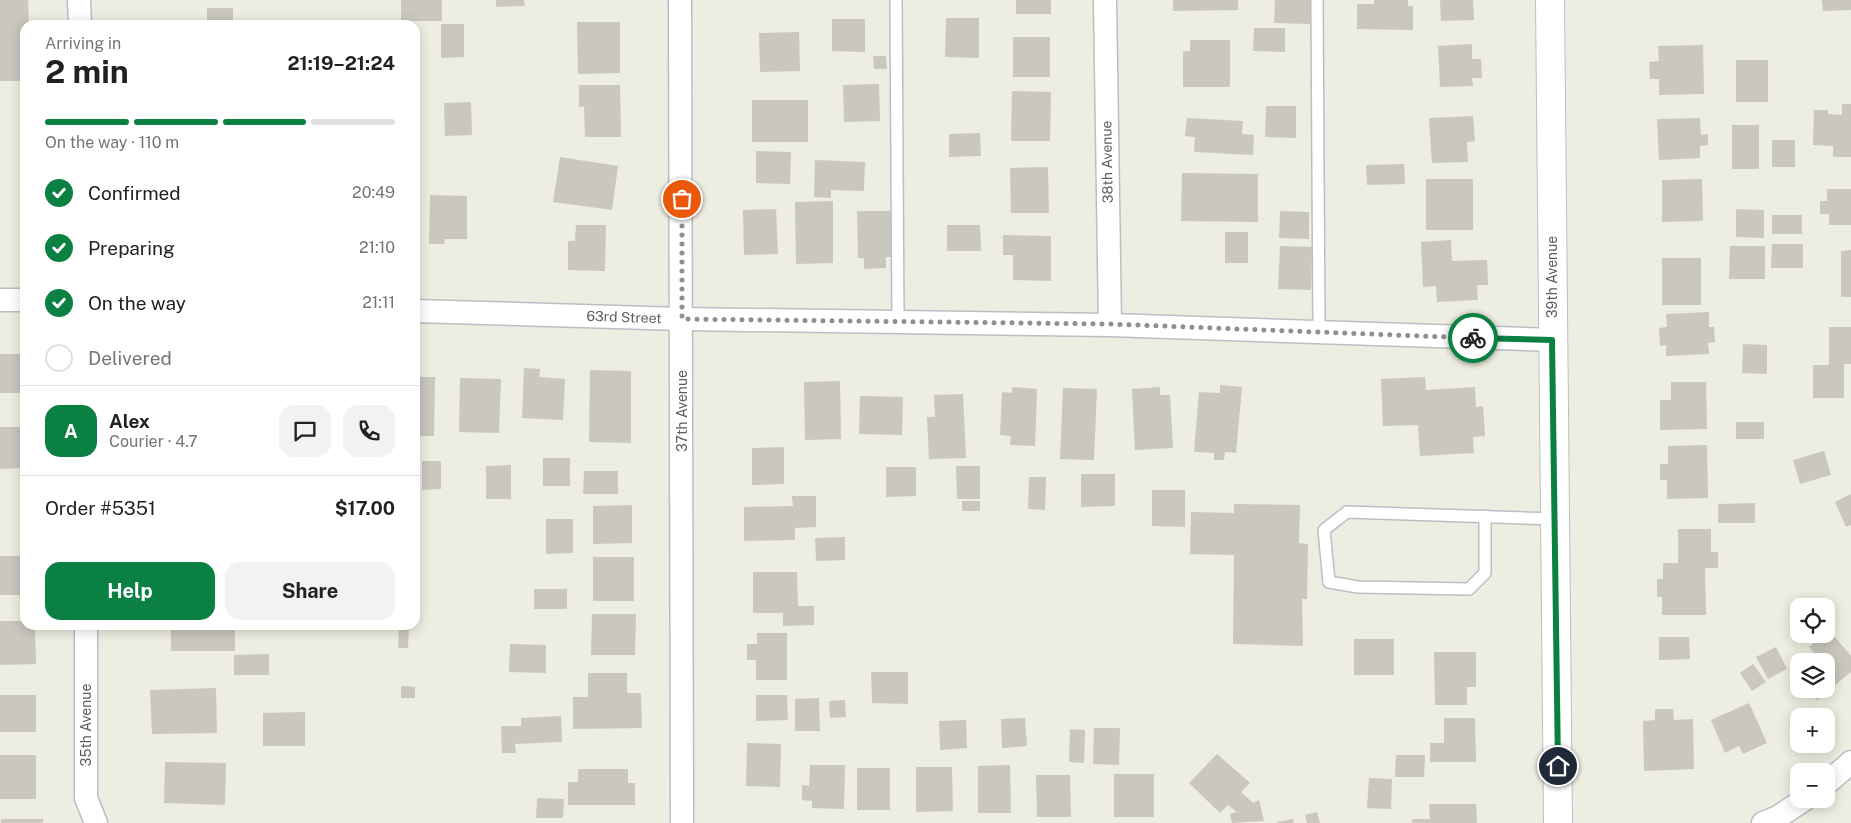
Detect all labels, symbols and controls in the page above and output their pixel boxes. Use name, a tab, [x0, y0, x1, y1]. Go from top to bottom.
text: Arriving in	[45, 34, 121, 53]
text: 21:19–21:24	[288, 52, 395, 74]
text: 2 min	[45, 53, 129, 90]
street label: 38th Avenue	[1098, 120, 1116, 204]
text: On the way · 110 m	[45, 133, 179, 152]
pin	[661, 178, 703, 220]
icon: check	[45, 179, 73, 207]
text: Confirmed	[88, 182, 181, 204]
text: 20:49	[352, 183, 395, 202]
icon: bag	[668, 185, 696, 213]
icon: check	[45, 234, 73, 262]
street label: 39th Avenue	[1544, 236, 1560, 318]
text: Preparing	[88, 237, 175, 259]
text: 21:10	[359, 238, 395, 257]
icon: check	[45, 289, 73, 317]
text: On the way	[88, 292, 186, 314]
text: 21:11	[362, 293, 395, 312]
street label: 63rd Street	[586, 308, 662, 326]
courier	[1448, 313, 1498, 363]
icon: bike	[1459, 324, 1487, 352]
text: Delivered	[88, 347, 172, 369]
street label: 37th Avenue	[674, 370, 690, 452]
button: chat	[279, 405, 331, 457]
button: phone	[343, 405, 395, 457]
text: Alex	[109, 410, 150, 432]
text: A	[64, 420, 78, 442]
text: Courier · 4.7	[109, 432, 198, 451]
text: Order #5351	[45, 497, 156, 519]
text: $17.00	[335, 497, 395, 519]
button: Help	[45, 562, 215, 620]
button: Share	[225, 562, 395, 620]
map controls	[1790, 598, 1835, 808]
button: locate	[1790, 598, 1835, 643]
button: layers	[1790, 653, 1835, 698]
street label: 35th Avenue	[78, 684, 94, 766]
button: +	[1790, 708, 1835, 753]
pin	[1537, 745, 1579, 787]
icon: home	[1544, 752, 1572, 780]
button: −	[1790, 763, 1835, 808]

